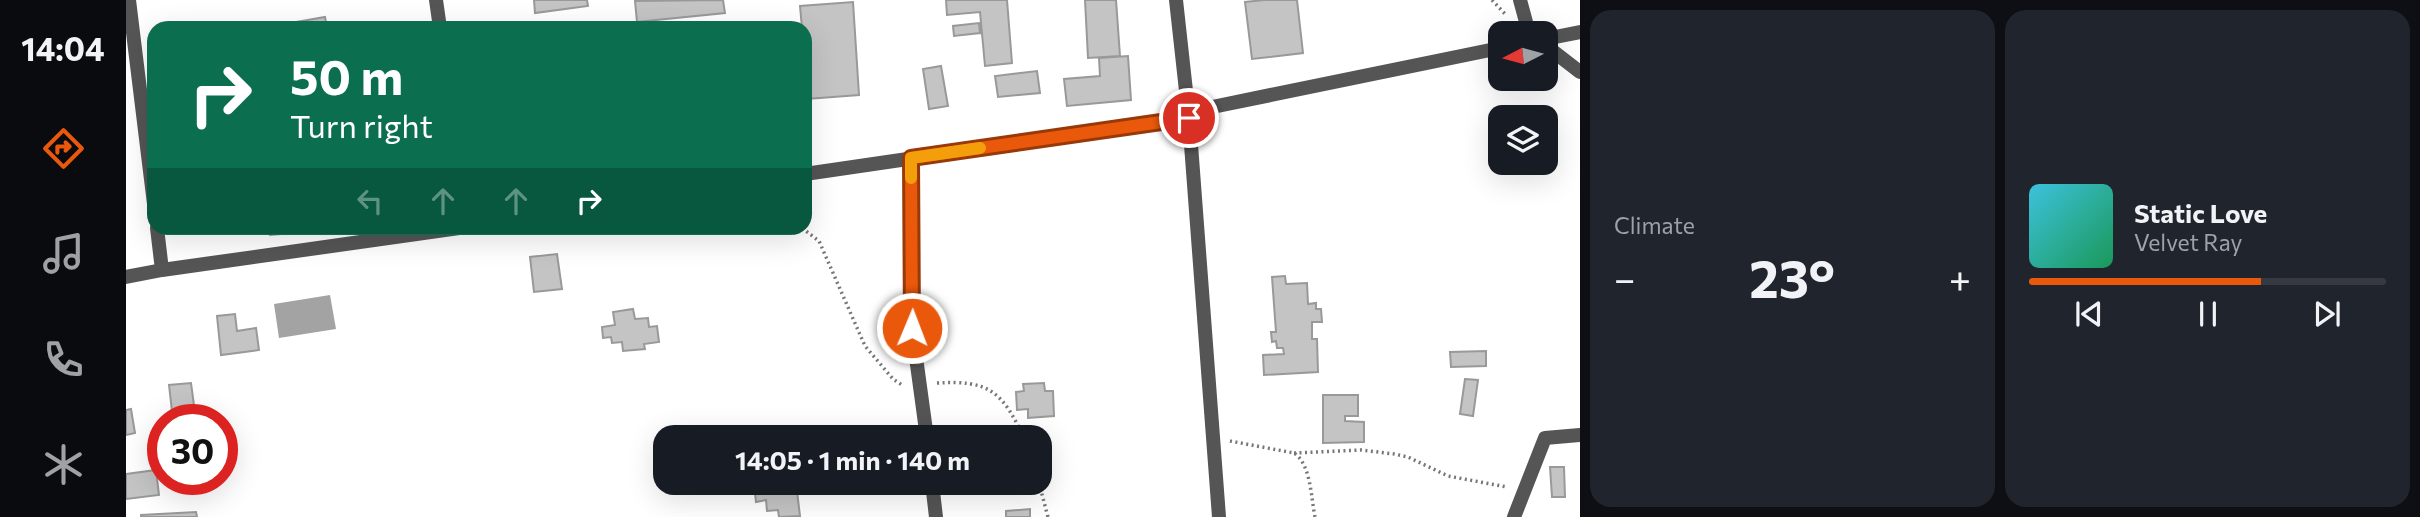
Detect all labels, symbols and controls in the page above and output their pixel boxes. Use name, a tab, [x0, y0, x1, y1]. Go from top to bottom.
north arrow	[1488, 21, 1558, 91]
map controls	[1488, 21, 1558, 175]
text: 14:04	[21, 28, 105, 68]
text: 50 m	[290, 45, 403, 105]
icon: right	[175, 49, 266, 140]
pin	[1159, 88, 1219, 148]
icon: arrive	[1170, 99, 1208, 137]
text: Turn right	[290, 105, 433, 145]
button: layers	[1488, 105, 1558, 175]
icon: directions	[39, 124, 88, 173]
icon: left	[351, 182, 389, 220]
icon: ahead	[424, 182, 462, 220]
icon: ahead	[497, 182, 535, 220]
icon: right	[570, 182, 608, 220]
text: Static Love	[2134, 197, 2267, 228]
text: Climate	[1614, 211, 1695, 239]
text: Velvet Ray	[2134, 228, 2242, 256]
icon: music	[39, 229, 88, 278]
text: 23°	[1749, 245, 1835, 309]
text: −	[1614, 254, 1636, 301]
text: +	[1949, 254, 1971, 301]
position arrow	[875, 291, 949, 365]
icon: previous	[2070, 295, 2108, 333]
icon: pause	[2189, 295, 2227, 333]
icon: next	[2308, 295, 2346, 333]
icon: phone	[39, 335, 88, 384]
speed limit sign: 30	[147, 404, 238, 495]
icon: climate	[39, 440, 88, 489]
text: 14:05 · 1 min · 140 m	[735, 444, 970, 475]

